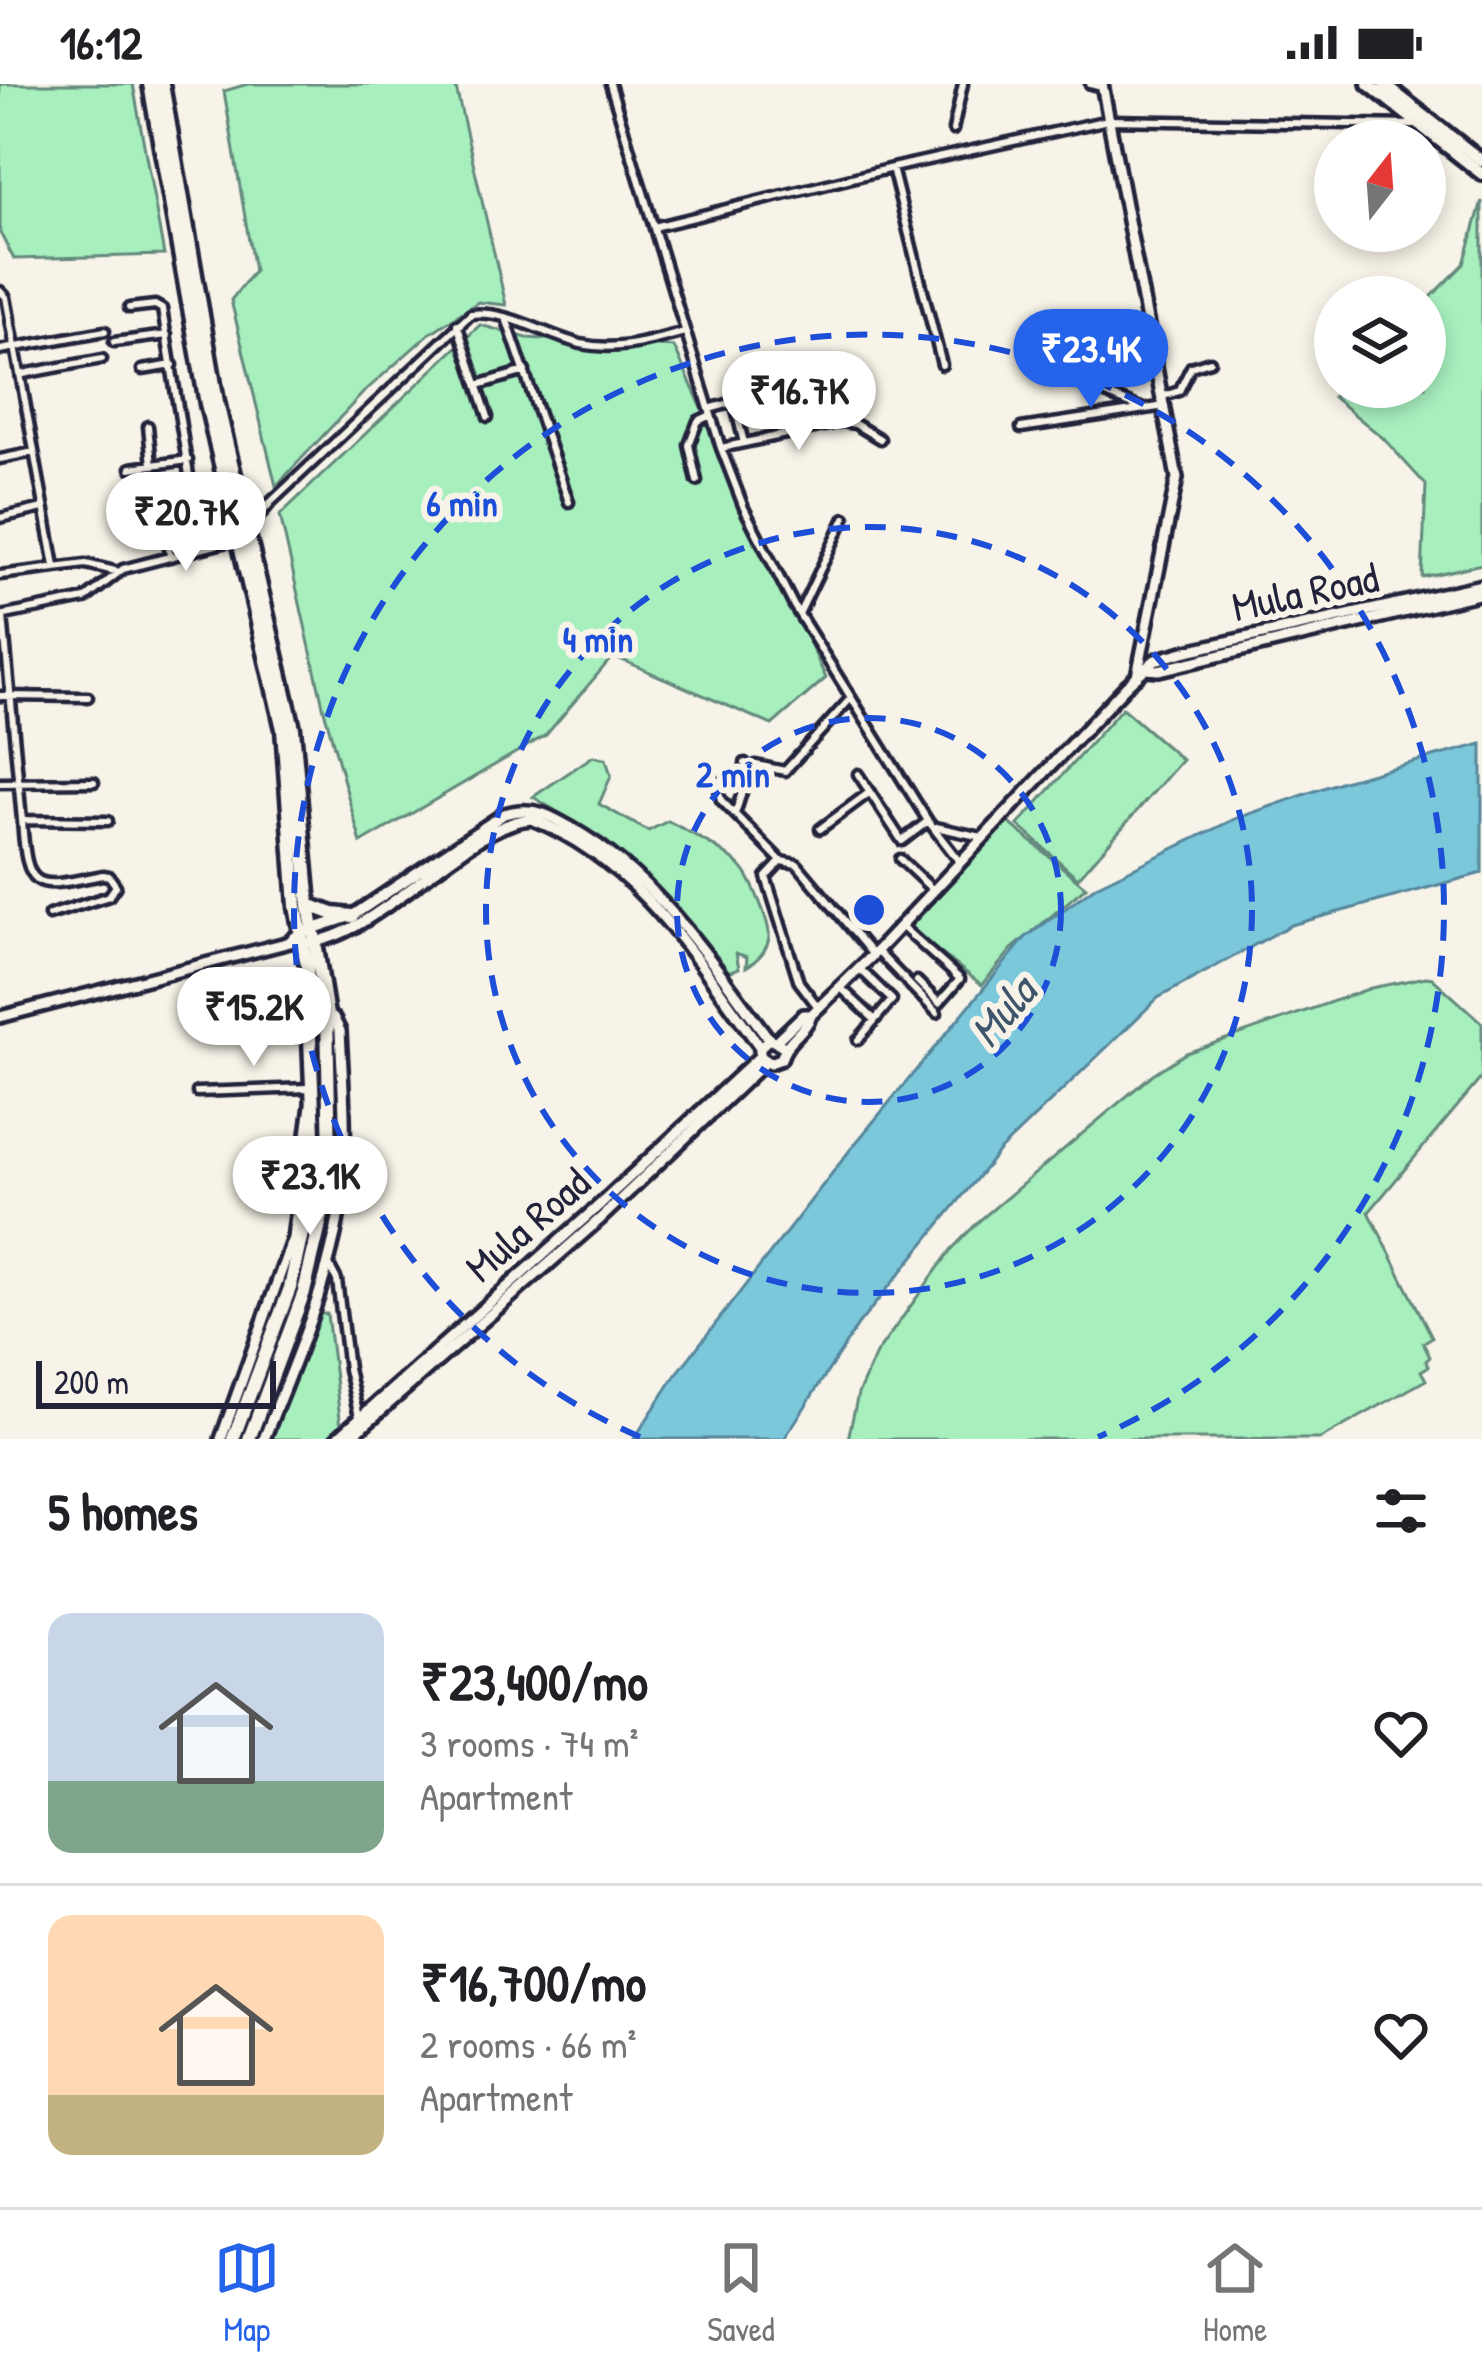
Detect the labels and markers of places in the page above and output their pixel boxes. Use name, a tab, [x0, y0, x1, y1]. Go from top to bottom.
pin: ₹23.4K	[993, 309, 1189, 411]
pin: ₹16.7K	[701, 351, 897, 453]
pin: ₹20.7K	[88, 472, 284, 574]
centre of rings	[848, 889, 890, 931]
pin: ₹15.2K	[156, 967, 352, 1069]
pin: ₹23.1K	[212, 1136, 408, 1238]

